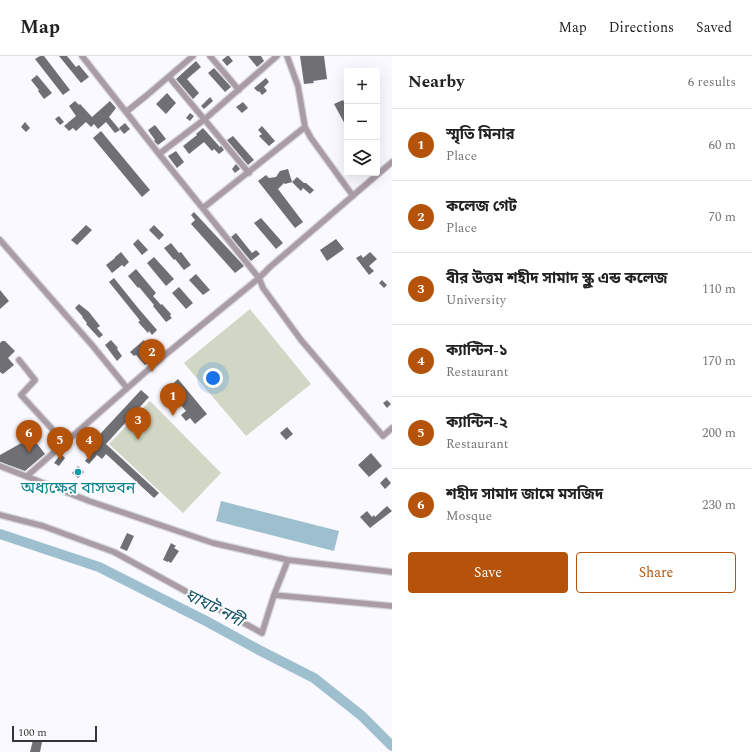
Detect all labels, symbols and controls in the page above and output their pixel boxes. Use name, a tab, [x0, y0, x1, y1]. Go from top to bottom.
text: Map	[20, 13, 60, 42]
text: Map	[559, 17, 587, 38]
text: Directions	[609, 17, 674, 38]
text: Saved	[696, 17, 732, 38]
map controls	[344, 68, 380, 176]
button: +	[344, 68, 380, 104]
text: Nearby	[408, 69, 464, 95]
text: 6 results	[688, 72, 736, 92]
button: −	[344, 104, 380, 140]
text: স্মৃতি মিনার	[446, 123, 515, 146]
text: 1	[417, 135, 425, 155]
text: 60 m	[709, 135, 736, 155]
button: layers	[344, 140, 380, 176]
text: Place	[446, 146, 477, 166]
text: কলেজ গেট	[446, 195, 517, 218]
text: 2	[417, 207, 425, 227]
text: 70 m	[709, 207, 736, 227]
text: Place	[446, 218, 477, 238]
text: বীর উত্তম শহীদ সামাদ স্কুল এন্ড কলেজ	[446, 267, 668, 290]
text: 3	[417, 279, 425, 299]
text: 110 m	[702, 279, 736, 299]
text: University	[446, 290, 506, 310]
pin: 2	[139, 339, 165, 372]
text: ক্যান্টিন-১	[446, 339, 508, 362]
text: 4	[417, 351, 425, 371]
text: 170 m	[702, 351, 736, 371]
text: Restaurant	[446, 362, 508, 382]
your location	[203, 368, 223, 388]
pin: 1	[160, 383, 186, 416]
pin: 3	[125, 407, 151, 440]
text: ক্যান্টিন-২	[446, 411, 508, 434]
pin: 6	[16, 420, 42, 453]
text: 5	[417, 423, 425, 443]
text: 200 m	[702, 423, 736, 443]
pin: 5	[47, 427, 73, 460]
pin: 4	[76, 427, 102, 460]
text: Restaurant	[446, 434, 508, 454]
marker: অধ্যক্ষের বাসভবন	[73, 467, 83, 477]
place label: অধ্যক্ষের বাসভবন	[20, 476, 136, 500]
text: শহীদ সামাদ জামে মসজিদ	[446, 483, 603, 506]
text: 6	[417, 495, 425, 515]
text: 230 m	[702, 495, 736, 515]
text: Mosque	[446, 506, 492, 526]
button: Save	[408, 552, 568, 593]
button: Share	[576, 552, 736, 593]
water label: ঘাঘট নদী	[180, 582, 251, 635]
scale bar	[12, 724, 97, 743]
text: 100 m	[18, 724, 47, 741]

